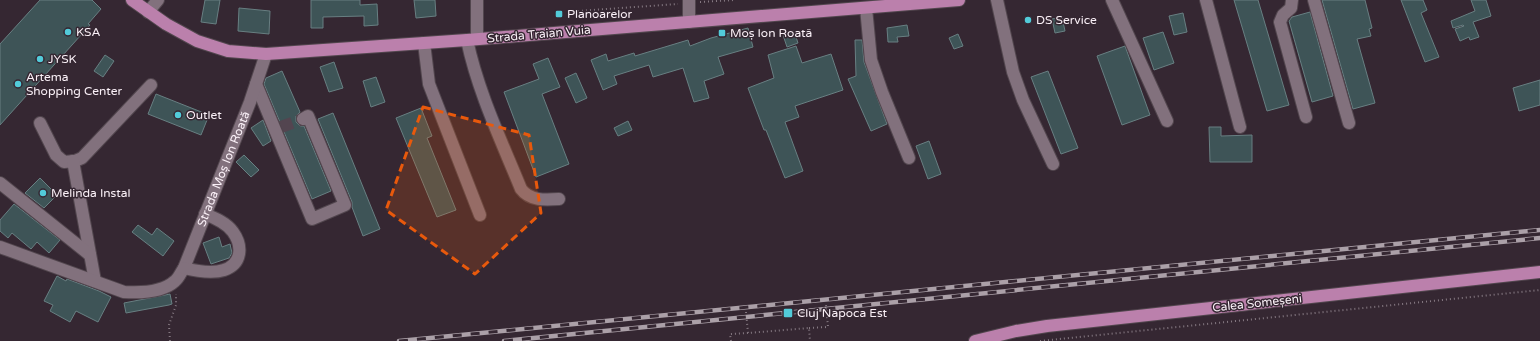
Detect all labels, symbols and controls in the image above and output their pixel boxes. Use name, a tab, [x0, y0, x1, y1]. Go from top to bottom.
place label: Planoarelor	[567, 7, 633, 21]
marker: Planoarelor	[554, 9, 564, 19]
place label: DS Service	[1036, 13, 1097, 27]
marker: DS Service	[1023, 15, 1033, 25]
street label: Strada Traian Vuia	[487, 23, 591, 45]
place label: KSA	[76, 25, 100, 39]
place label: Moș Ion Roată	[730, 26, 812, 40]
marker: KSA	[63, 27, 73, 37]
marker: Moș Ion Roată	[717, 28, 727, 38]
place label: JYSK	[48, 52, 77, 66]
marker: JYSK	[35, 54, 45, 64]
place label: Artema Shopping Center	[26, 70, 122, 98]
marker: Artema Shopping Center	[13, 79, 23, 89]
place label: Outlet	[186, 108, 222, 122]
street label: Strada Moș Ion Roată	[194, 109, 253, 229]
marker: Outlet	[173, 110, 183, 120]
place label: Melinda Instal	[51, 186, 131, 200]
marker: Melinda Instal	[38, 188, 48, 198]
street label: Calea Someșeni	[1211, 291, 1303, 315]
place label: Cluj Napoca Est	[797, 306, 888, 320]
marker: Cluj Napoca Est	[782, 307, 794, 319]

